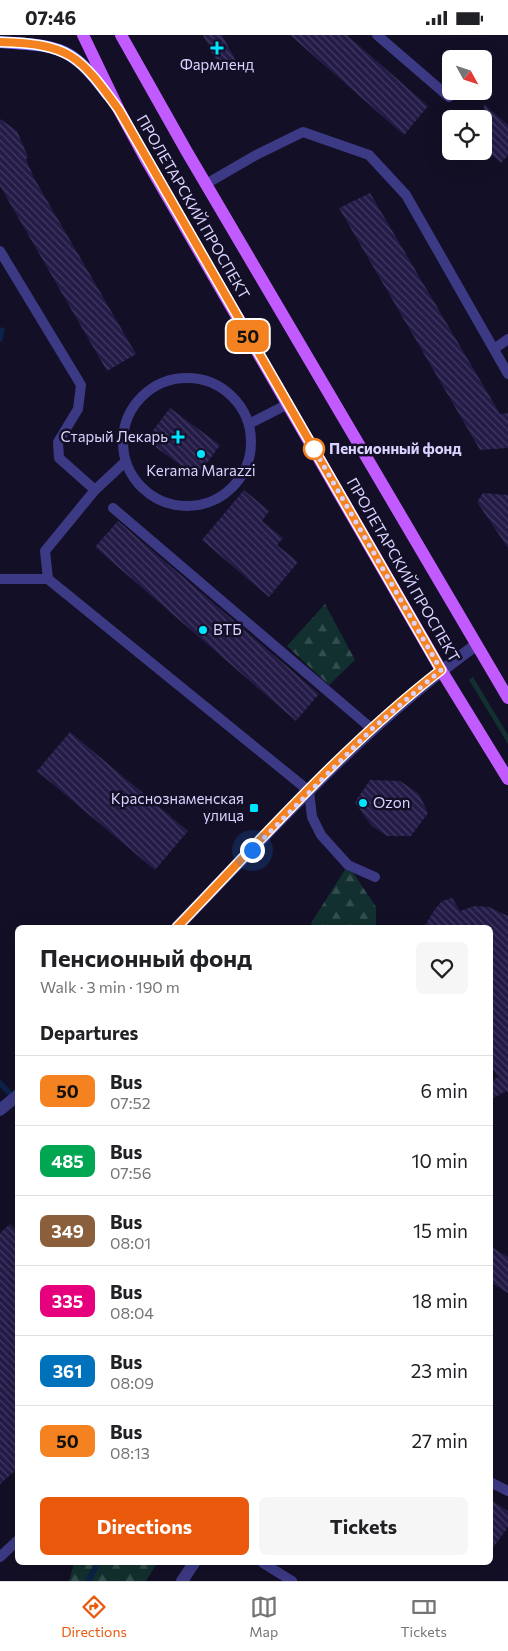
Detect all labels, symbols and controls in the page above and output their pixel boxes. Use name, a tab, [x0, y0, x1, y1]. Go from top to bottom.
text: 07:46	[25, 6, 76, 29]
marker: Фармленд	[211, 42, 223, 54]
north arrow	[442, 50, 492, 100]
map controls	[442, 50, 492, 160]
place label: Фармленд	[180, 55, 254, 73]
button: locate	[442, 110, 492, 160]
street label: ПРОЛЕТАРСКИЙ ПРОСПЕКТ	[134, 111, 254, 302]
line badge: 50	[226, 320, 270, 352]
text: 50	[237, 325, 259, 347]
place label: Старый Лекарь	[61, 427, 168, 445]
marker: Старый Лекарь	[172, 431, 184, 443]
marker: Пенсионный фонд	[303, 438, 325, 460]
place label: Пенсионный фонд	[329, 439, 462, 457]
marker: Kerama Marazzi	[195, 448, 207, 460]
place label: Kerama Marazzi	[146, 461, 256, 479]
street label: ПРОЛЕТАРСКИЙ ПРОСПЕКТ	[344, 474, 464, 665]
place label: ВТБ	[213, 620, 242, 638]
marker: ВТБ	[197, 624, 209, 636]
place label: Краснознаменская улица	[111, 789, 244, 824]
place label: Ozon	[373, 793, 410, 811]
marker: Ozon	[357, 797, 369, 809]
marker: Краснознаменская улица	[248, 802, 260, 814]
your location	[240, 838, 265, 863]
button: heart	[416, 942, 468, 994]
text: Пенсионный фонд	[40, 943, 252, 972]
text: Walk · 3 min · 190 m	[40, 977, 180, 996]
text: Departures	[40, 1021, 138, 1044]
text: Bus	[110, 1070, 142, 1093]
text: 6 min	[420, 1079, 468, 1102]
text: 50	[56, 1080, 79, 1102]
text: 07:52	[110, 1093, 151, 1112]
text: Bus	[110, 1140, 142, 1163]
text: 10 min	[411, 1149, 468, 1172]
text: 485	[51, 1150, 84, 1172]
text: 07:56	[110, 1163, 152, 1182]
text: Bus	[110, 1210, 142, 1233]
text: 15 min	[413, 1219, 468, 1242]
text: 349	[51, 1220, 84, 1242]
text: 08:01	[110, 1233, 151, 1252]
text: Bus	[110, 1280, 142, 1303]
text: 18 min	[412, 1289, 468, 1312]
text: 335	[52, 1290, 83, 1312]
text: 08:04	[110, 1303, 154, 1322]
text: Bus	[110, 1350, 142, 1373]
text: 23 min	[411, 1359, 468, 1382]
text: 361	[53, 1360, 82, 1382]
text: 08:09	[110, 1373, 154, 1392]
text: Bus	[110, 1420, 142, 1443]
text: 27 min	[411, 1429, 468, 1452]
text: 50	[56, 1430, 79, 1452]
text: 08:13	[110, 1443, 150, 1462]
button: Directions	[40, 1497, 249, 1555]
button: Tickets	[259, 1497, 468, 1555]
tab: Directions	[61, 1593, 127, 1640]
tab: Map	[249, 1593, 278, 1640]
tab: Tickets	[401, 1593, 447, 1640]

